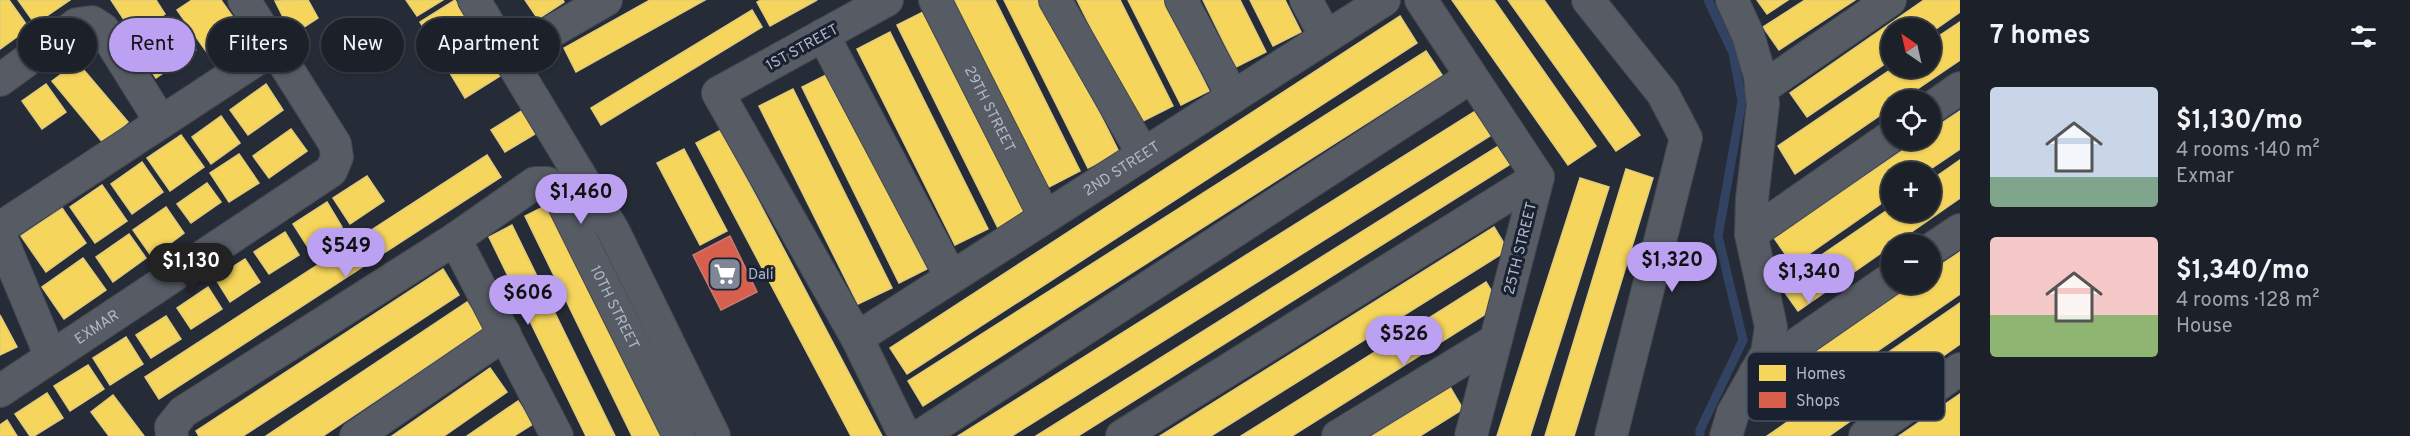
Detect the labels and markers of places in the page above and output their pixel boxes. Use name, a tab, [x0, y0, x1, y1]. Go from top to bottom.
pin: $1,460	[532, 174, 630, 225]
pin: $549	[310, 228, 382, 279]
pin: $1,320	[1623, 242, 1721, 293]
pin: $1,130	[142, 243, 240, 294]
pin: $1,340	[1760, 254, 1858, 305]
supermarket icon: Dali	[707, 256, 743, 292]
place label: Dali	[748, 266, 774, 285]
pin: $606	[492, 275, 564, 326]
pin: $526	[1368, 316, 1440, 367]

